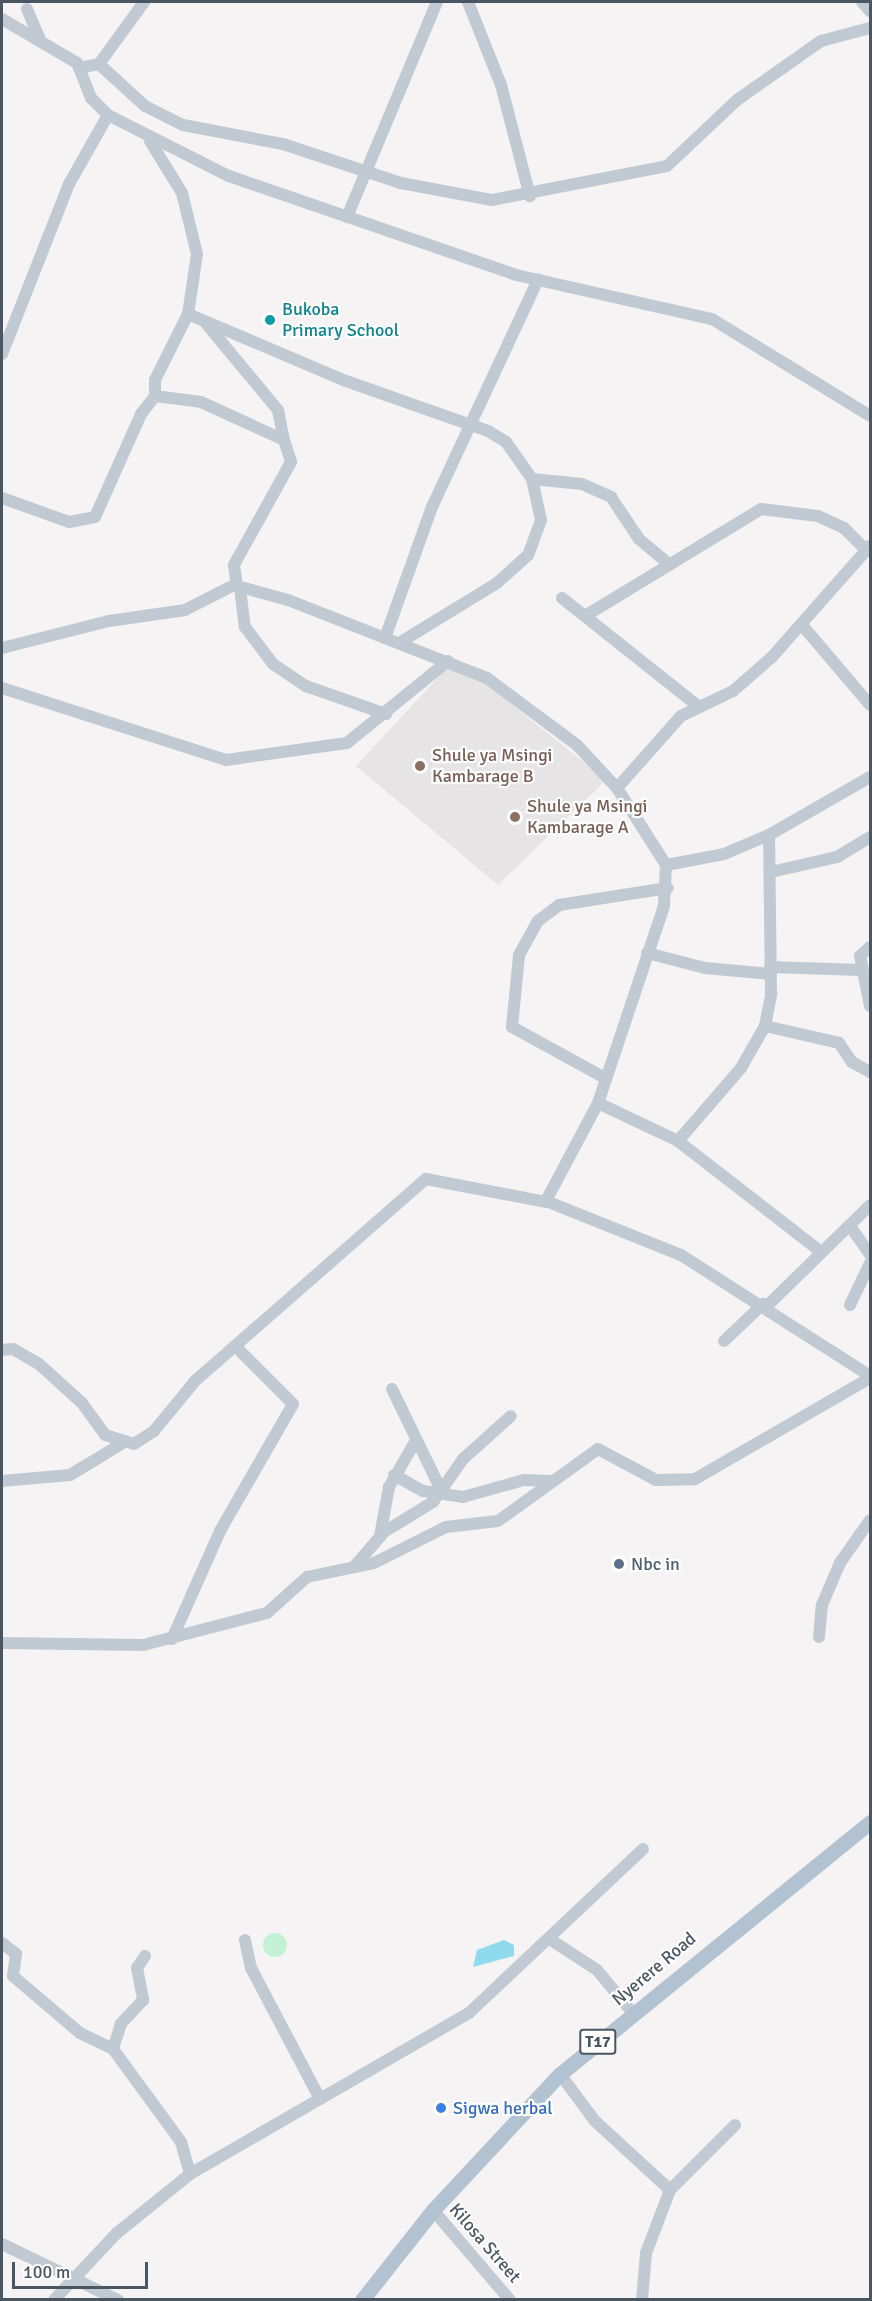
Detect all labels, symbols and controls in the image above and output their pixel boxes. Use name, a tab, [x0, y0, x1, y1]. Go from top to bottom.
place label: Bukoba Primary School	[282, 299, 399, 342]
marker: Bukoba Primary School	[263, 313, 277, 327]
place label: Shule ya Msingi Kambarage B	[432, 745, 552, 788]
marker: Shule ya Msingi Kambarage B	[413, 759, 427, 773]
place label: Shule ya Msingi Kambarage A	[527, 796, 647, 838]
marker: Shule ya Msingi Kambarage A	[508, 810, 522, 824]
place label: Nbc in	[631, 1553, 680, 1575]
marker: Nbc in	[612, 1557, 626, 1571]
street label: Nyerere Road	[608, 1928, 700, 2010]
road number: T17	[578, 2029, 618, 2055]
place label: Sigwa herbal	[453, 2097, 553, 2119]
marker: Sigwa herbal	[434, 2101, 448, 2115]
street label: Kilosa Street	[445, 2199, 525, 2287]
scale bar	[15, 2250, 152, 2288]
text: 100 m	[23, 2261, 70, 2283]

